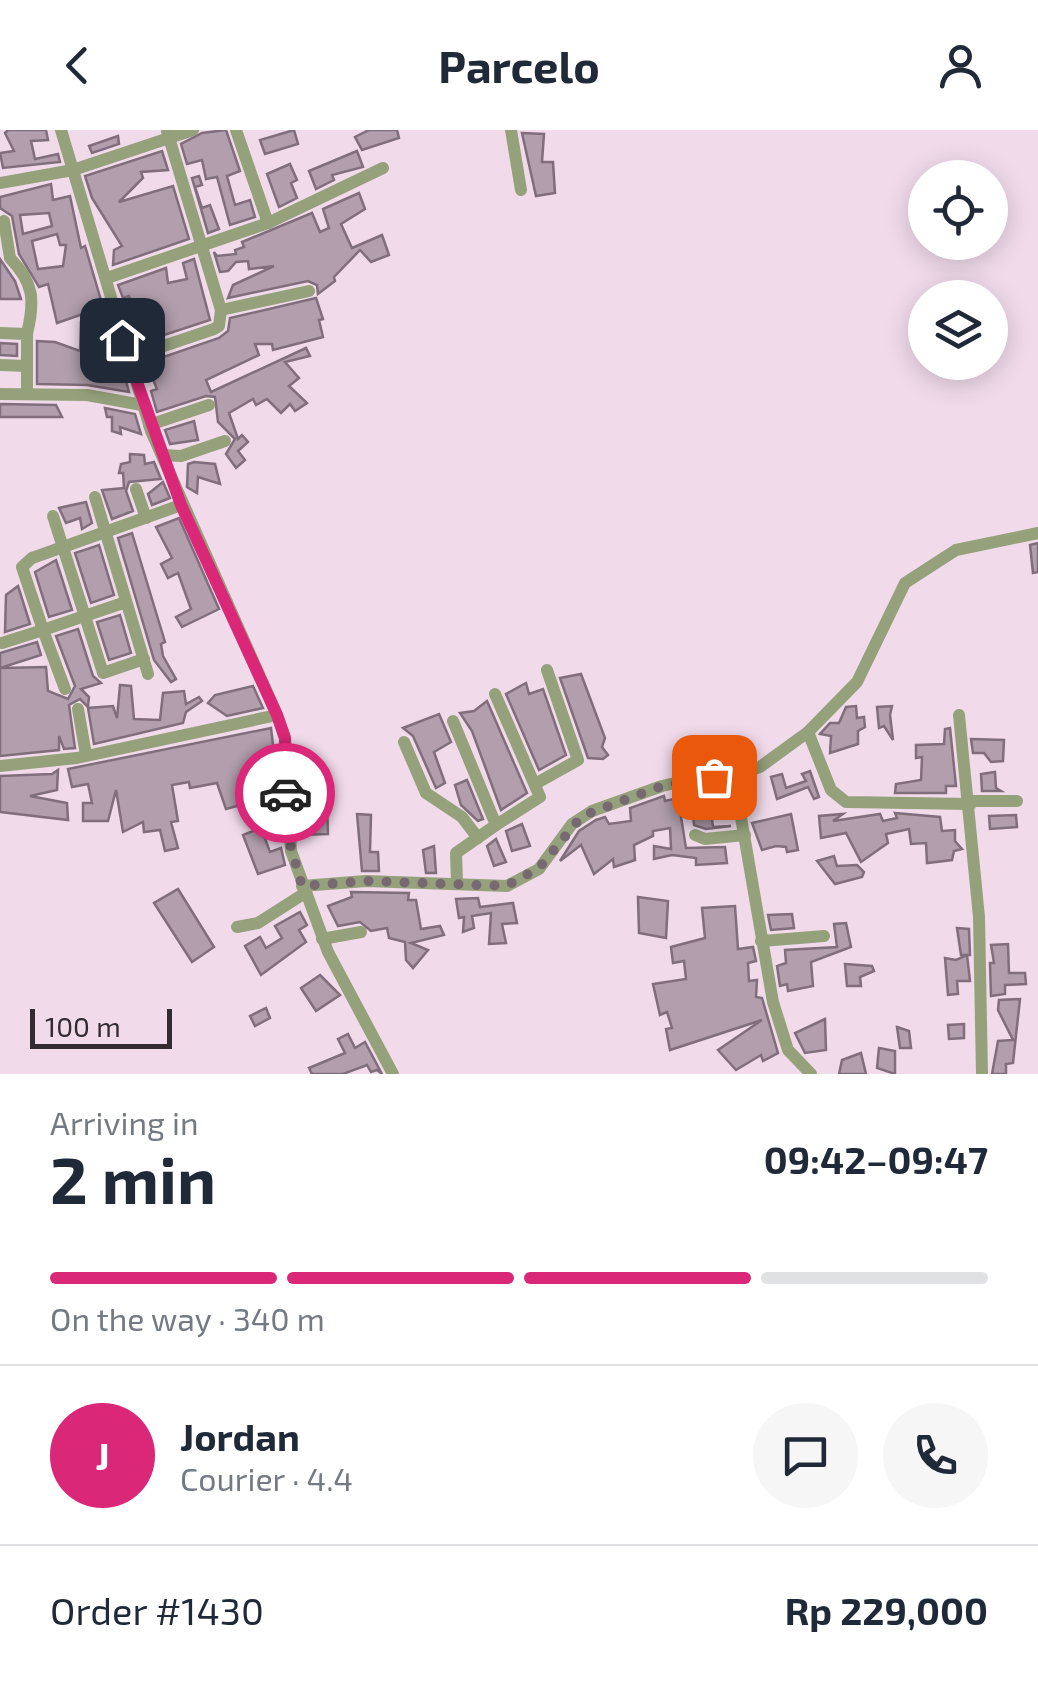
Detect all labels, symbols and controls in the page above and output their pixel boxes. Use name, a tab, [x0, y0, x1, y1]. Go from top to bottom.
icon: back	[50, 38, 105, 93]
text: Parcelo	[438, 38, 600, 92]
icon: person	[933, 38, 988, 93]
map controls	[908, 160, 1008, 380]
button: locate	[908, 160, 1008, 260]
button: layers	[908, 280, 1008, 380]
pin	[80, 298, 165, 383]
icon: home	[95, 313, 150, 368]
pin	[672, 735, 757, 820]
courier	[235, 743, 335, 843]
icon: bag	[687, 750, 742, 805]
icon: car	[258, 766, 313, 821]
scale bar	[30, 1004, 172, 1048]
text: 100 m	[45, 1009, 121, 1043]
text: Arriving in	[50, 1103, 199, 1141]
text: 09:42–09:47	[764, 1136, 988, 1182]
text: 2 min	[50, 1139, 216, 1217]
text: On the way · 340 m	[50, 1299, 325, 1337]
button: chat	[753, 1403, 858, 1508]
button: phone	[883, 1403, 988, 1508]
text: Jordan	[180, 1413, 300, 1459]
text: J	[95, 1432, 110, 1478]
text: Courier · 4.4	[180, 1459, 353, 1497]
text: Order #1430	[50, 1587, 264, 1633]
text: Rp 229,000	[785, 1587, 988, 1633]

